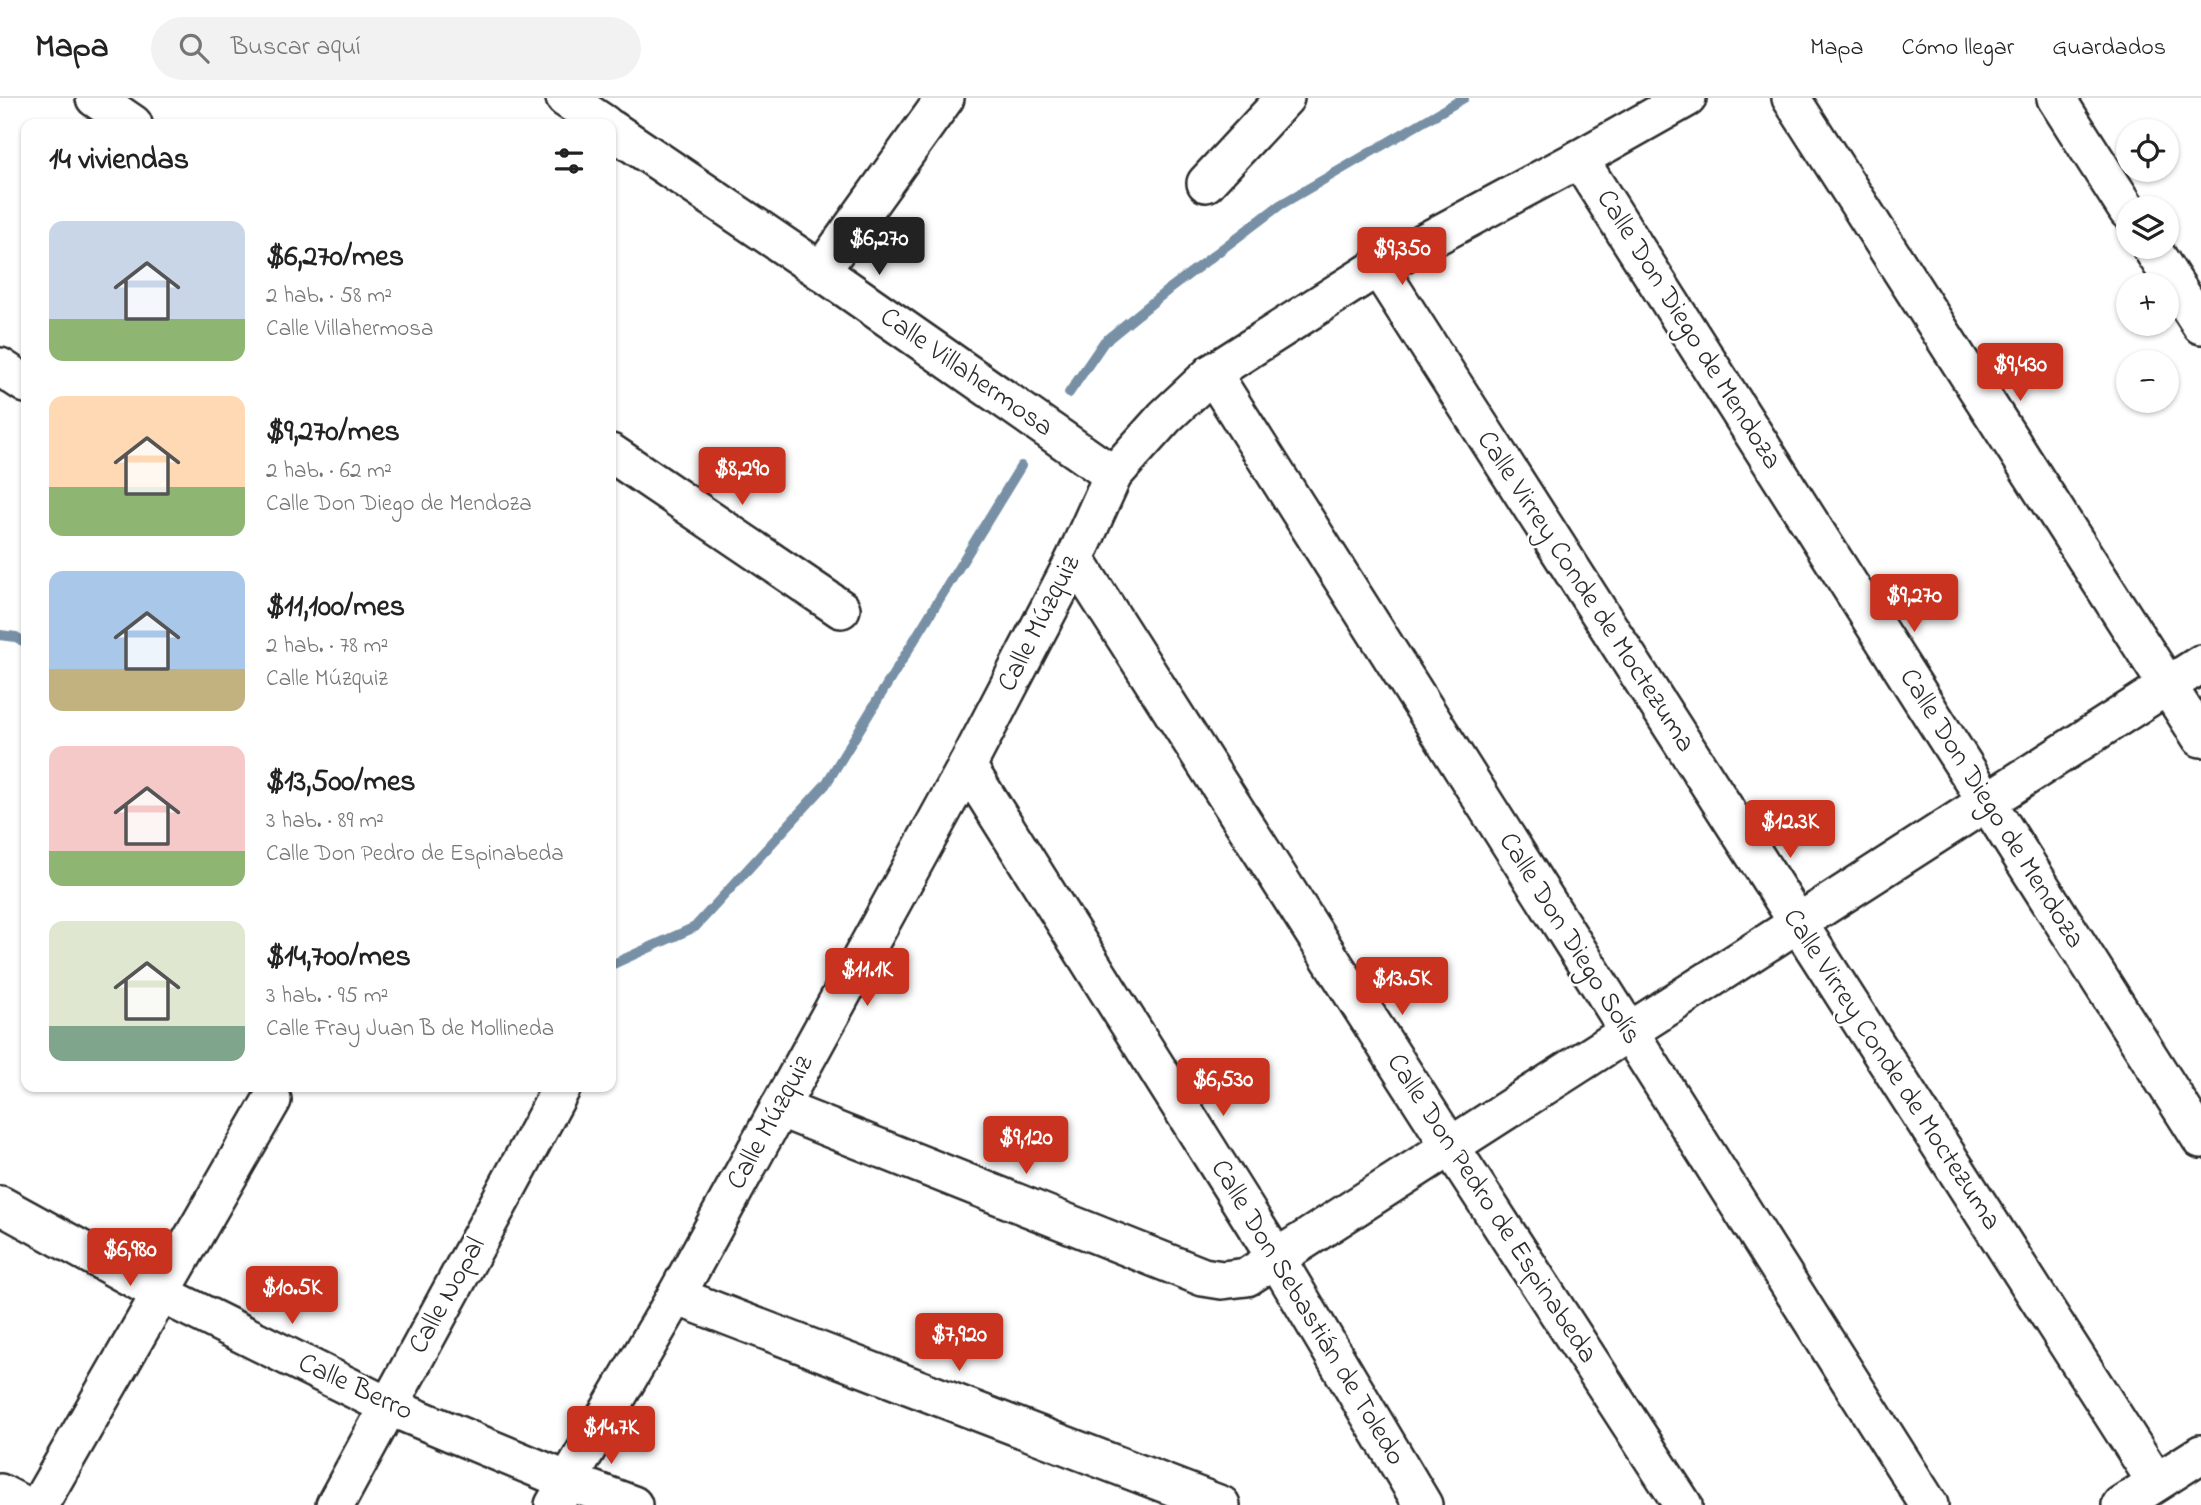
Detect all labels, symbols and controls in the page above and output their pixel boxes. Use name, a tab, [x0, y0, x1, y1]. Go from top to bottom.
search box	[151, 17, 641, 80]
text: Mapa	[35, 24, 109, 72]
icon: search	[175, 29, 213, 67]
text: Buscar aquí	[231, 29, 361, 67]
text: Mapa	[1810, 31, 1863, 66]
text: Cómo llegar	[1901, 31, 2014, 66]
text: Guardados	[2052, 31, 2166, 66]
map controls	[2116, 119, 2179, 413]
button: locate	[2116, 119, 2179, 182]
text: 14 viviendas	[49, 139, 189, 183]
icon: filters	[550, 142, 588, 180]
street label: Calle Don Diego de Mendoza	[1585, 182, 1791, 478]
button: layers	[2116, 196, 2179, 259]
pin: $6,270	[822, 218, 936, 277]
text: $6,270	[850, 223, 908, 256]
pin: $9,350	[1345, 228, 1459, 287]
text: $9,350	[1373, 233, 1431, 266]
text: $6,270/mes	[266, 236, 404, 280]
icon: home	[105, 249, 189, 333]
button: +	[2116, 273, 2179, 336]
text: 2 hab. · 58 m²	[266, 280, 392, 313]
street label: Calle Villahermosa	[871, 298, 1061, 448]
text: Calle Villahermosa	[266, 313, 433, 346]
pin: $9,430	[1963, 344, 2077, 403]
text: $9,430	[1993, 349, 2047, 382]
button: −	[2116, 350, 2179, 413]
text: $9,270/mes	[266, 411, 400, 455]
street label: Calle Virrey Conde de Moctezuma	[1465, 423, 1705, 761]
icon: home	[105, 424, 189, 508]
pin: $8,290	[685, 448, 799, 507]
text: $8,290	[715, 453, 769, 486]
text: 2 hab. · 62 m²	[266, 455, 392, 488]
text: Calle Don Diego de Mendoza	[266, 488, 532, 521]
street label: Calle Múzquiz	[988, 548, 1092, 699]
pin: $9,270	[1857, 574, 1971, 634]
text: $9,270	[1886, 580, 1942, 613]
text: $11,100/mes	[266, 586, 405, 630]
icon: home	[105, 599, 189, 683]
text: 2 hab. · 78 m²	[266, 630, 388, 663]
street label: Calle Don Diego de Mendoza	[1888, 661, 2094, 957]
text: Calle Múzquiz	[266, 663, 388, 696]
text: $13,500/mes	[266, 761, 416, 805]
icon: home	[105, 774, 189, 858]
pin: $12.3K	[1733, 800, 1847, 860]
text: 3 hab. · 89 m²	[266, 805, 384, 838]
text: $12.3K	[1761, 806, 1819, 839]
street label: Calle Don Diego Solís	[1487, 825, 1651, 1053]
text: Calle Don Pedro de Espinabeda	[266, 838, 564, 871]
street label: Calle Virrey Conde de Moctezuma	[1771, 901, 2011, 1239]
text: $14,700/mes	[266, 936, 411, 980]
pin: $11.1K	[810, 948, 924, 1008]
icon: home	[105, 949, 189, 1033]
text: $11.1K	[841, 954, 893, 987]
pin: $13.5K	[1345, 958, 1459, 1017]
text: $13.5K	[1372, 963, 1432, 996]
text: 3 hab. · 95 m²	[266, 980, 388, 1013]
text: Calle Fray Juan B de Mollineda	[266, 1013, 554, 1046]
street label: Calle Don Pedro de Espinabeda	[1375, 1046, 1607, 1372]
street label: Calle Múzquiz	[717, 1048, 825, 1198]
pin: $6,530	[1166, 1058, 1280, 1118]
text: $6,530	[1193, 1064, 1253, 1097]
pin: $9,120	[969, 1116, 1083, 1176]
text: $9,120	[999, 1122, 1053, 1155]
street label: Calle Don Sebastián de Toledo	[1199, 1152, 1415, 1474]
pin: $6,980	[73, 1228, 187, 1288]
street label: Calle Nopal	[399, 1230, 497, 1362]
text: $6,980	[103, 1234, 157, 1267]
pin: $10.5K	[235, 1266, 349, 1326]
text: $10.5K	[262, 1272, 322, 1305]
pin: $7,920	[902, 1314, 1016, 1373]
text: $7,920	[931, 1319, 987, 1352]
street label: Calle Berro	[291, 1343, 419, 1433]
pin: $14.7K	[554, 1406, 668, 1466]
text: $14.7K	[583, 1412, 639, 1445]

